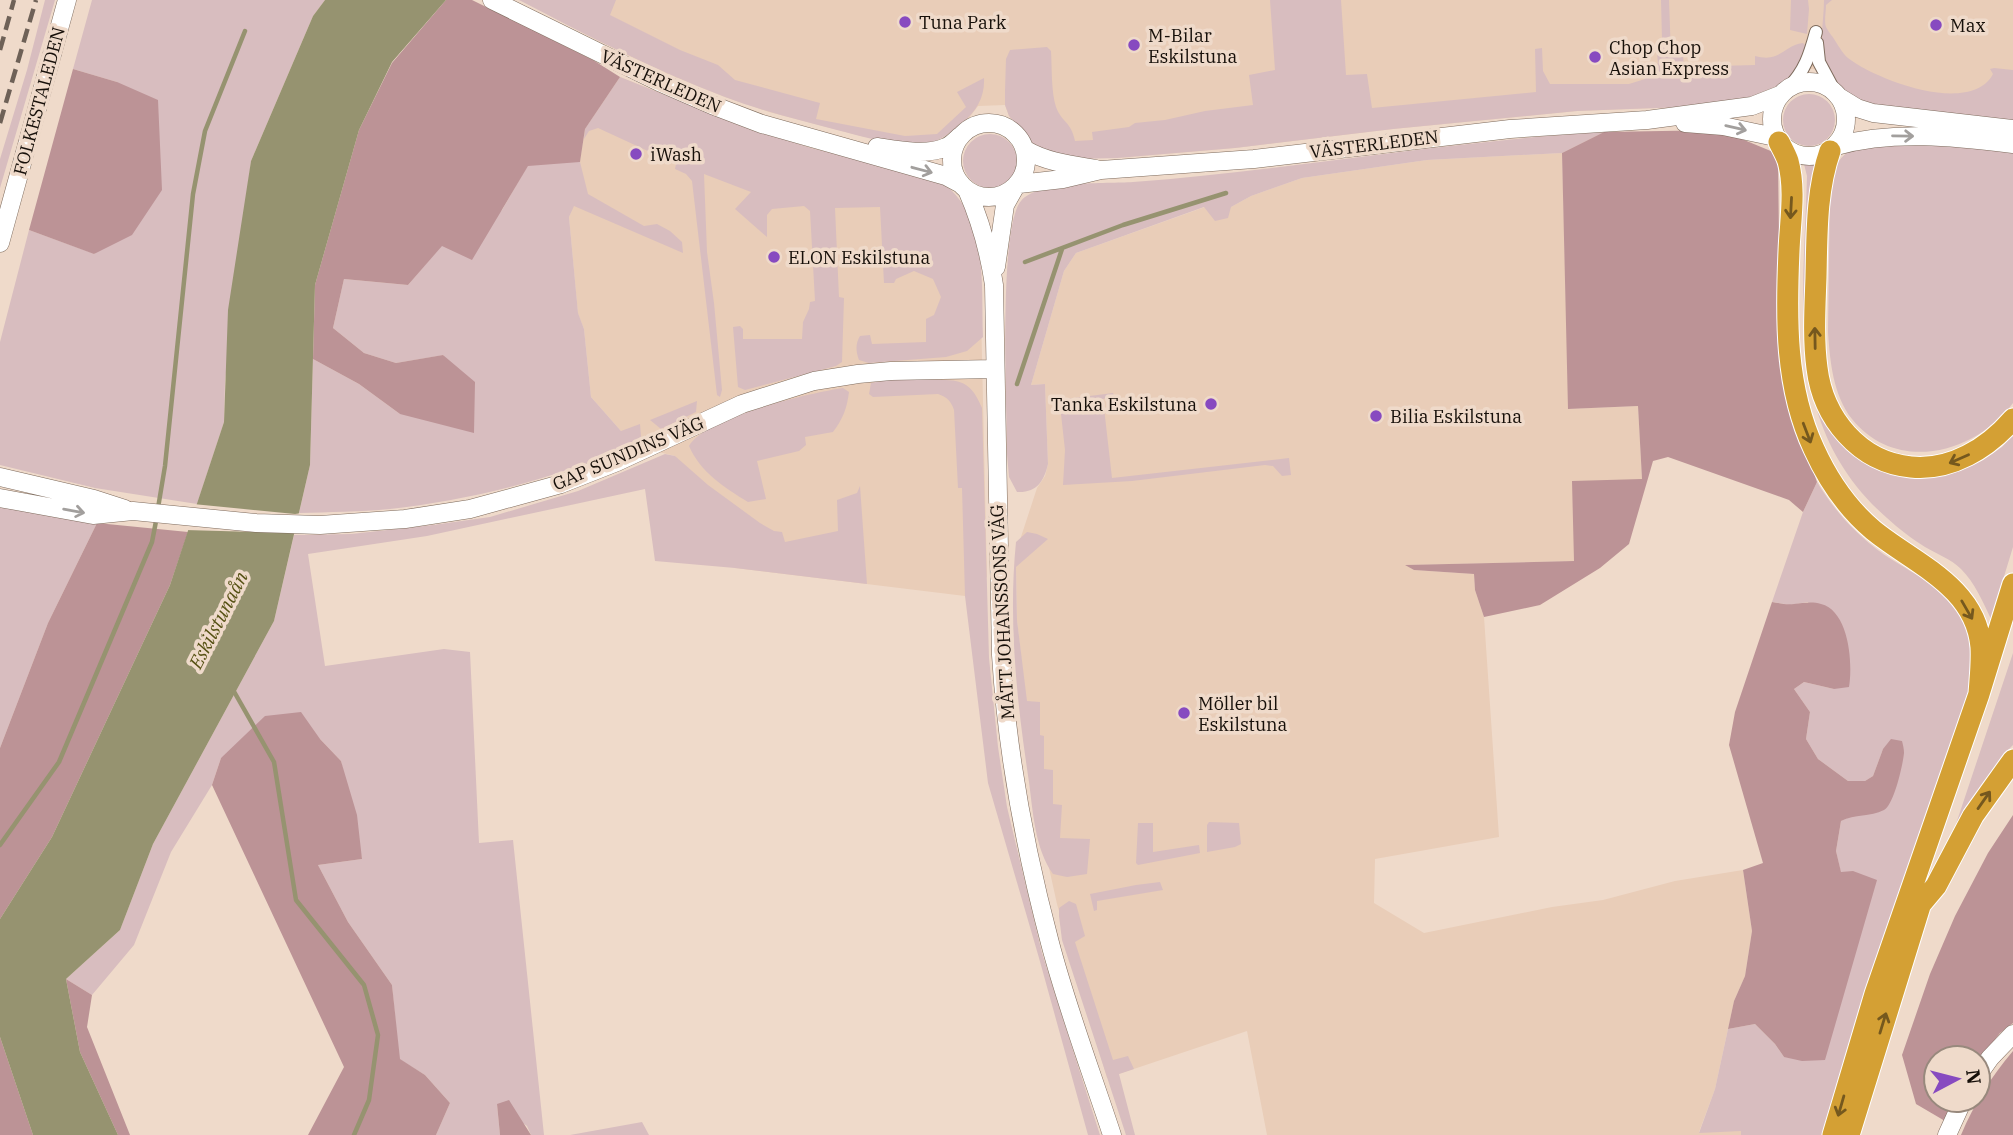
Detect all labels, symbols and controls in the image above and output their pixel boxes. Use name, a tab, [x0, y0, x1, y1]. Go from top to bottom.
place label: Tuna Park	[919, 11, 1007, 34]
marker: Tuna Park	[897, 14, 913, 30]
place label: Max	[1950, 14, 1986, 37]
marker: Max	[1928, 17, 1944, 33]
street label: FOLKESTALEDEN	[8, 24, 70, 178]
place label: M-Bilar Eskilstuna	[1148, 24, 1238, 68]
place label: Chop Chop Asian Express	[1609, 36, 1729, 80]
marker: M-Bilar Eskilstuna	[1126, 37, 1142, 53]
street label: VÄSTERLEDEN	[597, 44, 725, 118]
marker: Chop Chop Asian Express	[1587, 49, 1603, 65]
one-way arrow	[1724, 122, 1747, 136]
street label: VÄSTERLEDEN	[1308, 125, 1440, 163]
one-way arrow	[1891, 129, 1914, 143]
place label: iWash	[650, 143, 702, 166]
marker: iWash	[628, 146, 644, 162]
one-way arrow	[910, 164, 933, 177]
one-way arrow	[1784, 196, 1797, 219]
place label: ELON Eskilstuna	[788, 246, 931, 269]
marker: ELON Eskilstuna	[766, 249, 782, 265]
one-way arrow	[1808, 327, 1822, 350]
place label: Tanka Eskilstuna	[1051, 393, 1197, 416]
marker: Tanka Eskilstuna	[1203, 396, 1219, 412]
place label: Bilia Eskilstuna	[1390, 405, 1522, 428]
marker: Bilia Eskilstuna	[1368, 408, 1384, 424]
street label: GAP SUNDINS VÄG	[549, 411, 707, 495]
one-way arrow	[1802, 422, 1815, 443]
one-way arrow	[1949, 453, 1970, 466]
street label: MÅTT JOHANSSONS VÄG	[984, 504, 1019, 720]
one-way arrow	[62, 505, 85, 518]
water label: Eskilstunaån	[183, 567, 253, 674]
one-way arrow	[1961, 600, 1975, 620]
place label: Möller bil Eskilstuna	[1198, 692, 1288, 736]
marker: Möller bil Eskilstuna	[1176, 705, 1192, 721]
one-way arrow	[1977, 791, 1991, 810]
one-way arrow	[1878, 1012, 1890, 1034]
north arrow	[1922, 1044, 1992, 1114]
text: N	[1961, 1068, 1987, 1086]
one-way arrow	[1834, 1095, 1847, 1117]

